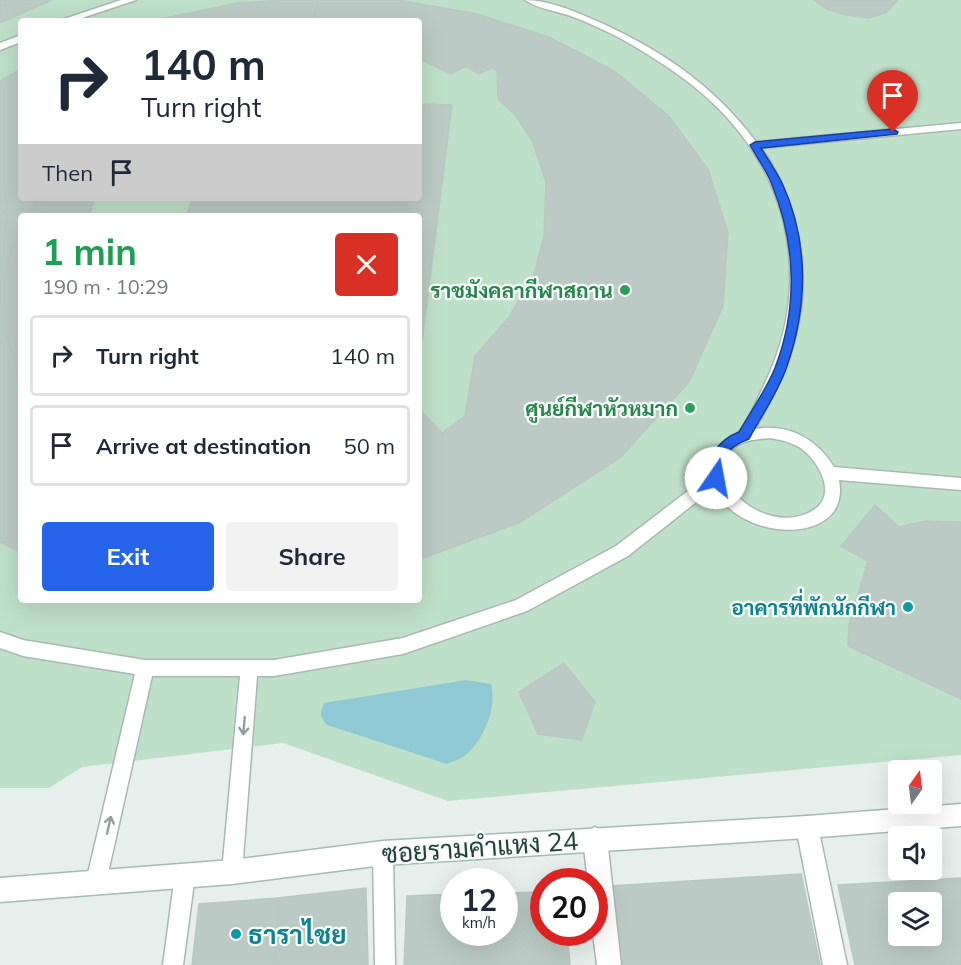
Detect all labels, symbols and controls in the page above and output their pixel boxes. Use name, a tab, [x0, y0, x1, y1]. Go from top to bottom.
text: 140 m	[141, 38, 266, 91]
icon: right	[42, 42, 120, 120]
pin	[867, 70, 918, 132]
icon: arrive	[876, 79, 909, 112]
text: Turn right	[141, 90, 261, 124]
icon: arrive	[105, 156, 138, 189]
text: Then	[42, 159, 93, 187]
text: 1 min	[42, 229, 137, 274]
button: close	[335, 233, 398, 296]
text: 190 m · 10:29	[42, 274, 168, 299]
place label: ราชมังคลากีฬาสถาน	[430, 277, 613, 303]
marker: ราชมังคลากีฬาสถาน	[618, 283, 632, 297]
icon: right	[45, 339, 78, 372]
text: Turn right	[96, 342, 199, 370]
text: 140 m	[330, 342, 395, 370]
place label: ศูนย์กีฬาหัวหมาก	[525, 395, 678, 423]
marker: ศูนย์กีฬาหัวหมาก	[683, 401, 697, 415]
icon: arrive	[45, 429, 78, 462]
text: Arrive at destination	[96, 432, 311, 460]
text: 50 m	[344, 432, 395, 460]
position arrow	[684, 446, 748, 510]
button: Exit	[42, 522, 214, 591]
button: Share	[226, 522, 398, 591]
place label: อาคารที่พักนักกีฬา	[731, 588, 896, 620]
marker: อาคารที่พักนักกีฬา	[901, 600, 915, 614]
one-way arrow	[238, 716, 249, 736]
north arrow	[888, 760, 942, 814]
map controls	[888, 760, 942, 946]
one-way arrow	[104, 816, 115, 835]
street label: ซอยรามคำแหง 24	[381, 824, 579, 870]
button: sound	[888, 826, 942, 880]
speed limit sign: 20	[530, 868, 608, 946]
text: 12	[461, 881, 497, 919]
button: layers	[888, 892, 942, 946]
text: km/h	[462, 913, 496, 932]
place label: ธาราไชย	[248, 918, 347, 951]
marker: ธาราไชย	[229, 927, 243, 941]

